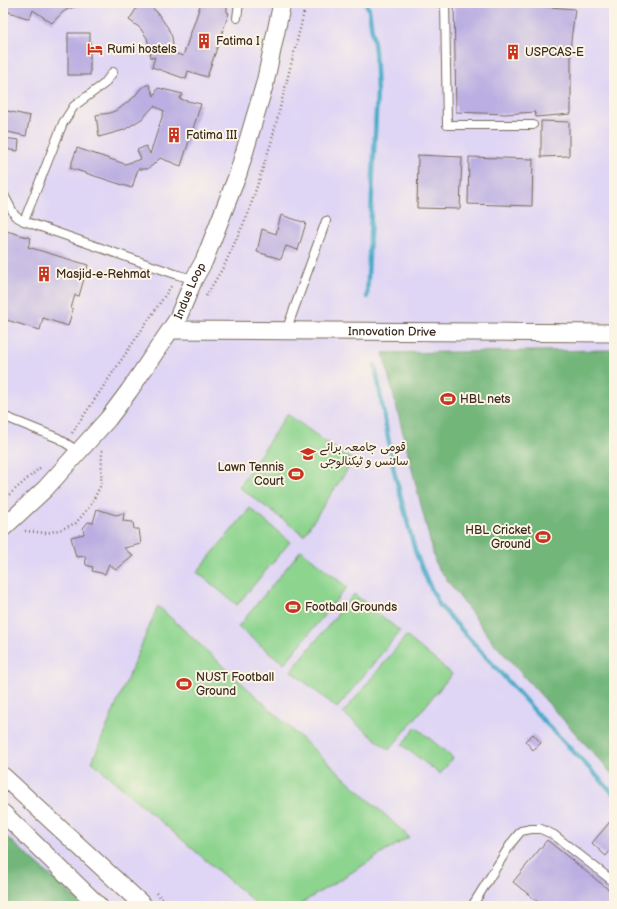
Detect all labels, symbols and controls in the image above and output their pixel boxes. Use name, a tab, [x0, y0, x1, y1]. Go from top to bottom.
building icon: Fatima I	[195, 32, 213, 50]
place label: Fatima I	[216, 34, 260, 49]
hotel icon: Rumi hostels	[86, 40, 104, 58]
place label: Rumi hostels	[107, 42, 177, 57]
building icon: USPCAS-E	[504, 43, 522, 61]
place label: USPCAS-E	[525, 45, 584, 60]
building icon: Fatima III	[165, 126, 183, 144]
place label: Fatima III	[186, 128, 237, 143]
street label: Indus Loop	[171, 260, 209, 321]
building icon: Masjid-e-Rehmat	[35, 265, 53, 283]
place label: Masjid-e-Rehmat	[56, 267, 151, 282]
street label: Innovation Drive	[348, 324, 436, 339]
sports icon: HBL nets	[439, 390, 457, 408]
place label: HBL nets	[460, 392, 511, 407]
place label: قومی جامعہ برائے سائنس و ٹیکنالوجی	[320, 440, 408, 469]
school or university icon: قومی جامعہ برائے سائنس و ٹیکنالوجی	[299, 445, 317, 463]
place label: Lawn Tennis Court	[218, 460, 284, 489]
sports icon: Lawn Tennis Court	[287, 465, 305, 483]
place label: HBL Cricket Ground	[465, 523, 531, 552]
sports icon: HBL Cricket Ground	[534, 528, 552, 546]
sports icon: Football Grounds	[284, 598, 302, 616]
place label: Football Grounds	[305, 600, 397, 615]
place label: NUST Football Ground	[196, 670, 274, 699]
sports icon: NUST Football Ground	[175, 675, 193, 693]

